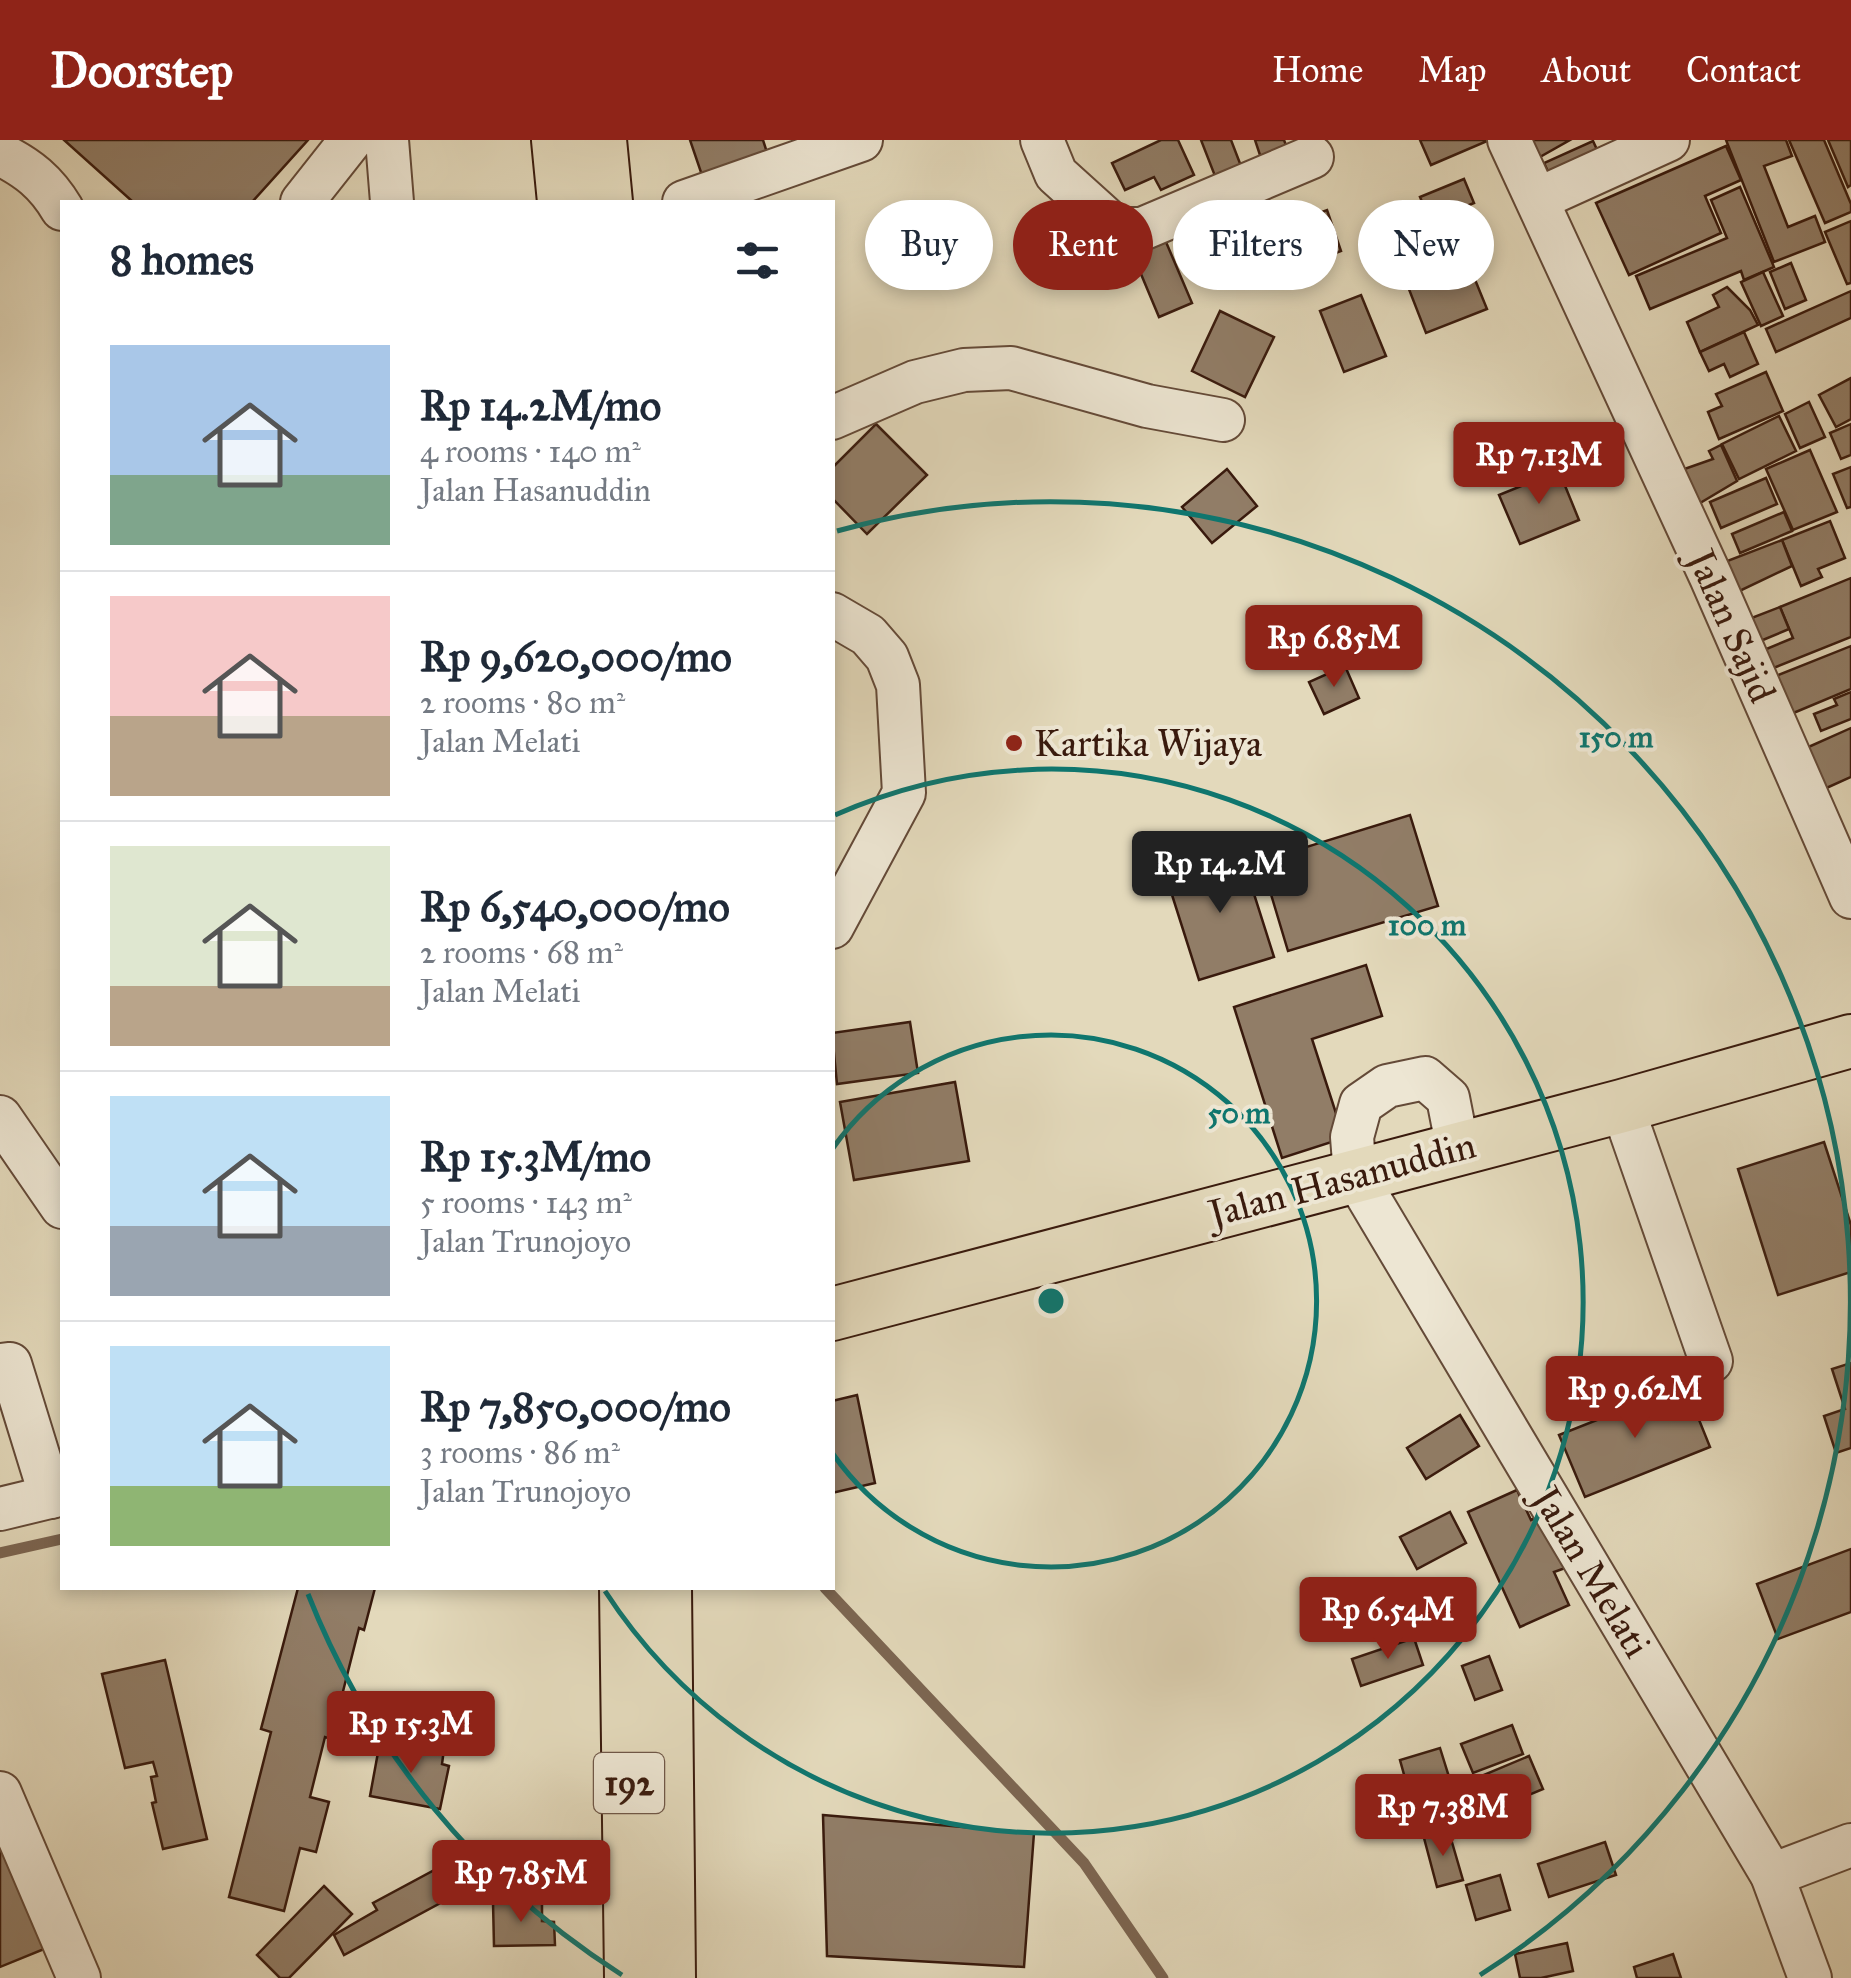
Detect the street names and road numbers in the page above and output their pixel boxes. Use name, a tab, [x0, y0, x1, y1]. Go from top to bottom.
street label: Jalan Sajid	[1675, 539, 1786, 710]
street label: Jalan Hasanuddin	[1200, 1121, 1481, 1239]
street label: Jalan Melati	[1520, 1475, 1661, 1666]
road number: 192	[594, 1753, 664, 1813]

